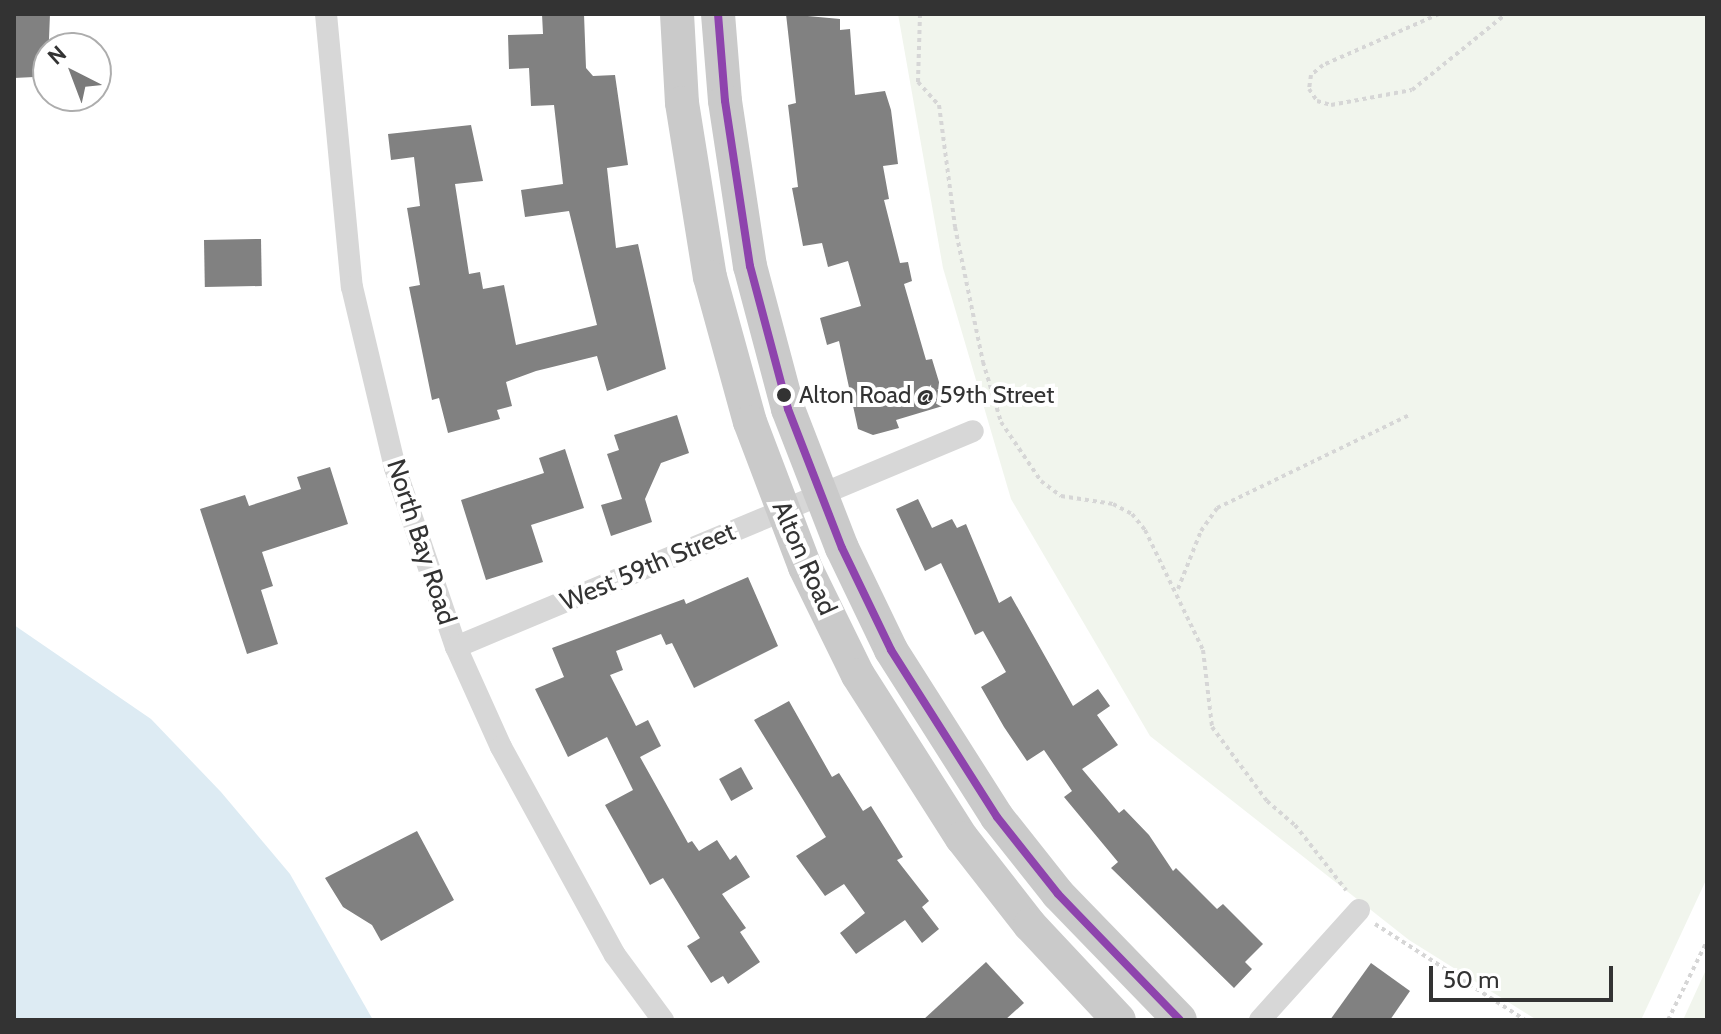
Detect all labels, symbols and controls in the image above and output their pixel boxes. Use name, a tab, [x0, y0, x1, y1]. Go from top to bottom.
north arrow	[32, 32, 112, 112]
text: N	[42, 40, 72, 71]
place label: Alton Road @ 59th Street	[799, 381, 1054, 409]
marker: Alton Road @ 59th Street	[776, 387, 792, 403]
street label: North Bay Road	[380, 455, 462, 629]
street label: Alton Road	[765, 496, 843, 620]
street label: West 59th Street	[556, 516, 740, 618]
scale bar	[1433, 950, 1617, 1000]
text: 50 m	[1443, 965, 1499, 994]

